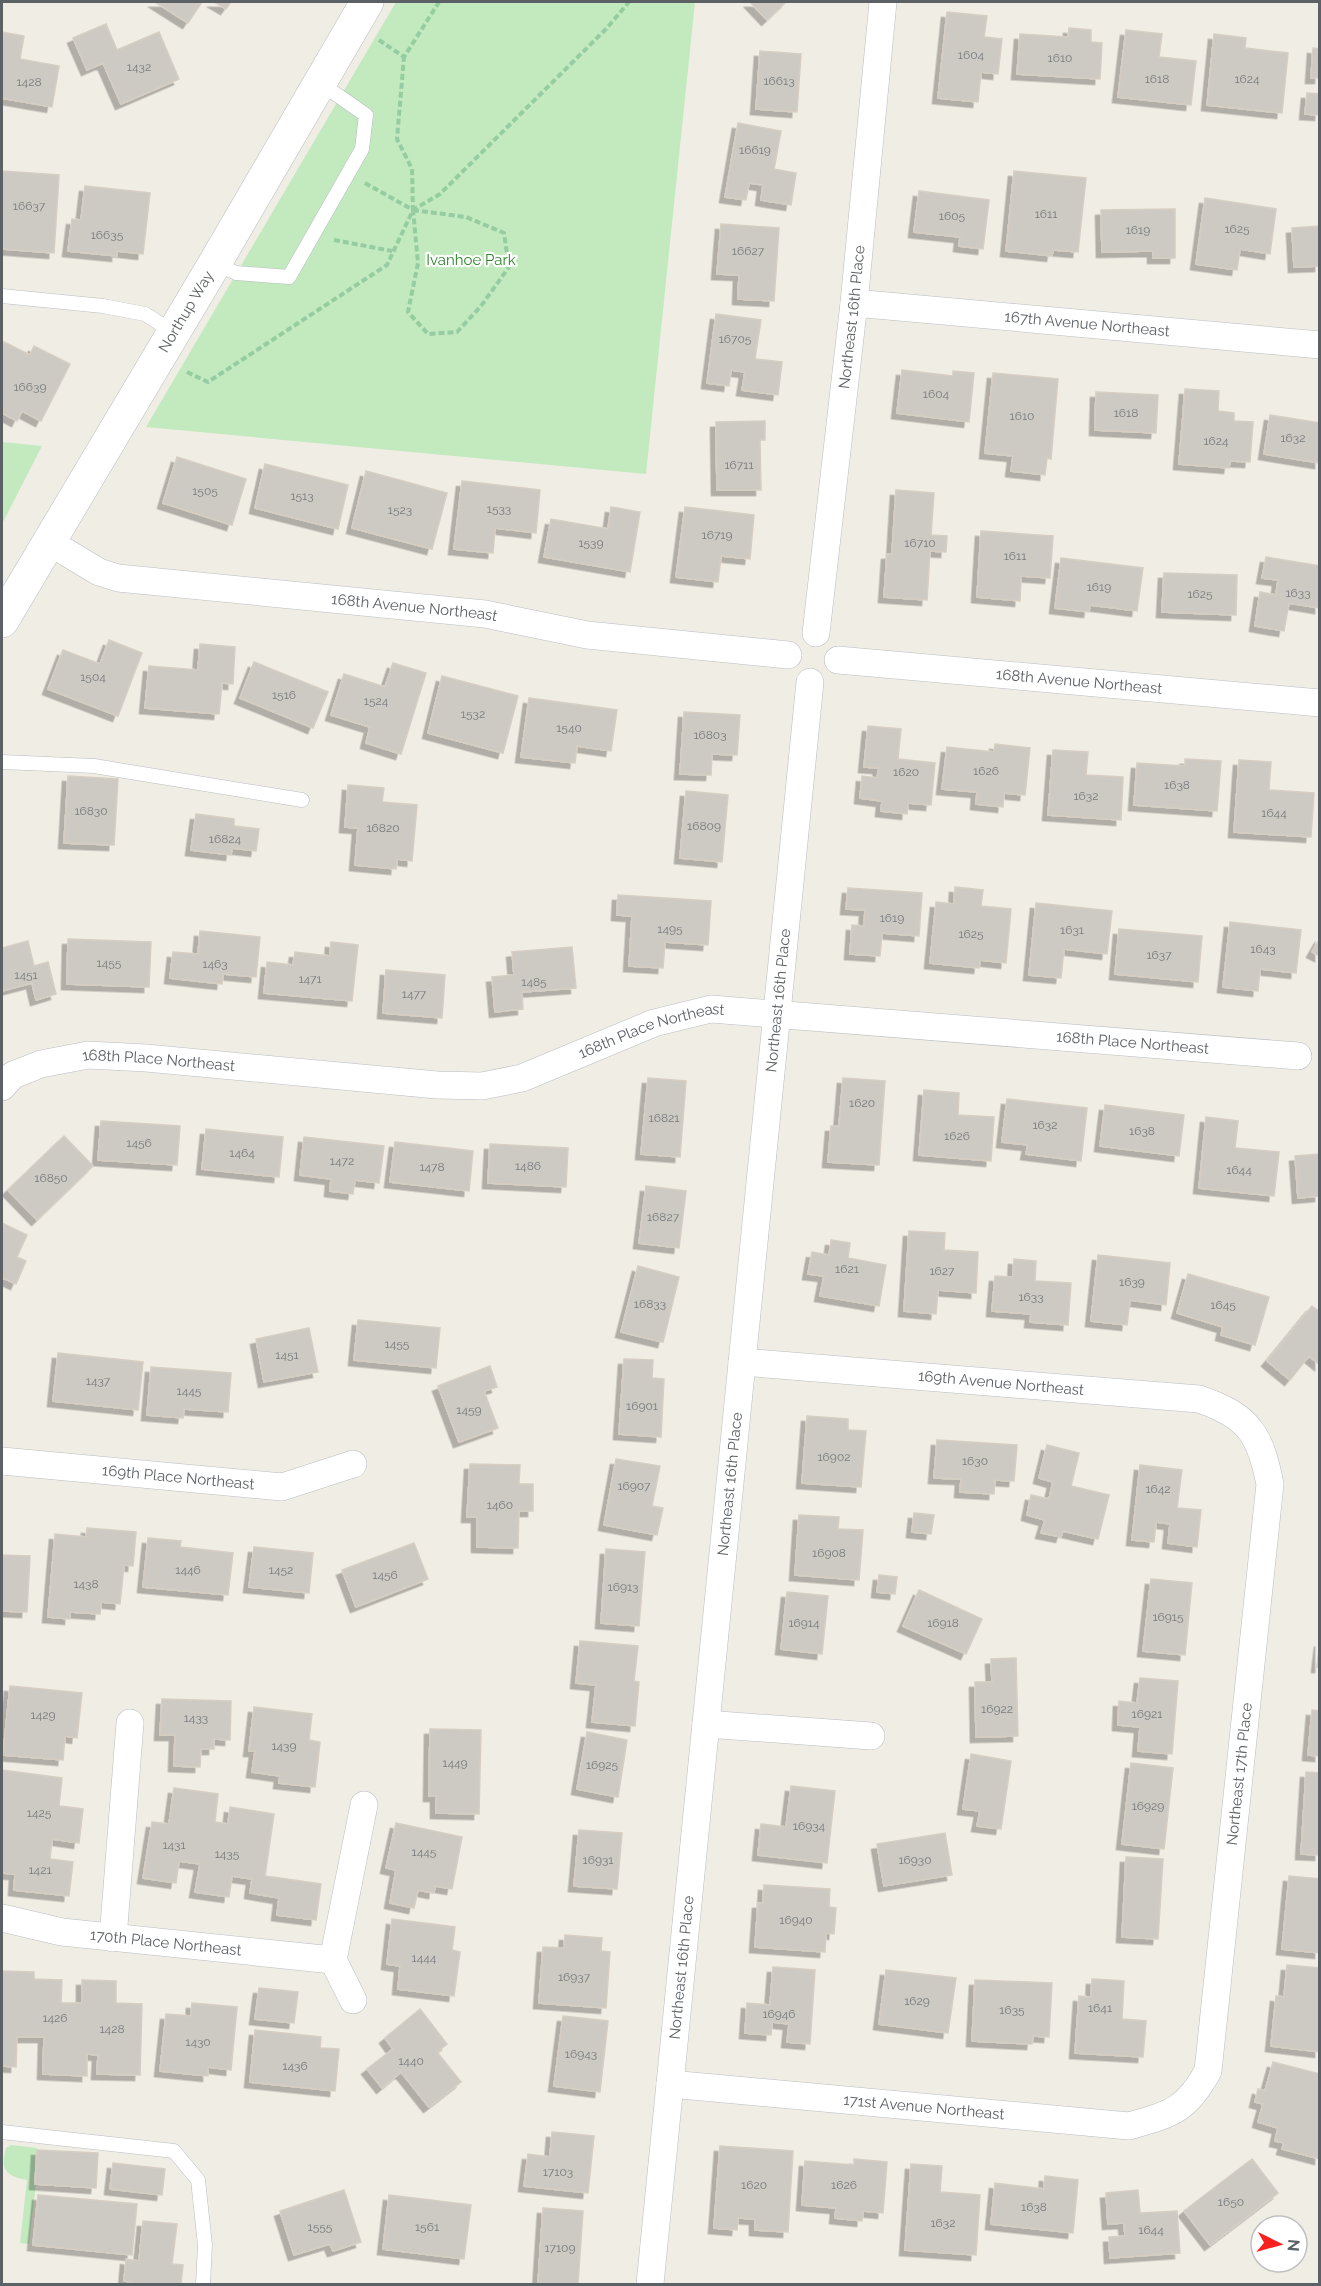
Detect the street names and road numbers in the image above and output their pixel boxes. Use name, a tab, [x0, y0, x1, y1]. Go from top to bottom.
street label: Northeast 16th Place	[835, 244, 869, 390]
street label: Northup Way	[155, 268, 217, 356]
street label: 167th Avenue Northeast	[1004, 308, 1170, 340]
street label: 168th Avenue Northeast	[330, 590, 499, 625]
street label: 168th Avenue Northeast	[995, 665, 1163, 698]
street label: Northeast 16th Place	[762, 928, 794, 1073]
street label: 168th Place Northeast	[576, 1000, 725, 1062]
street label: 168th Place Northeast	[1056, 1028, 1210, 1058]
street label: 168th Place Northeast	[81, 1046, 236, 1075]
street label: 169th Avenue Northeast	[917, 1367, 1085, 1399]
street label: Northeast 16th Place	[714, 1411, 746, 1557]
street label: 169th Place Northeast	[101, 1461, 255, 1493]
street label: Northeast 17th Place	[1223, 1702, 1256, 1846]
street label: Northeast 16th Place	[665, 1895, 698, 2040]
street label: 170th Place Northeast	[89, 1926, 242, 1960]
street label: 171st Avenue Northeast	[843, 2091, 1005, 2124]

